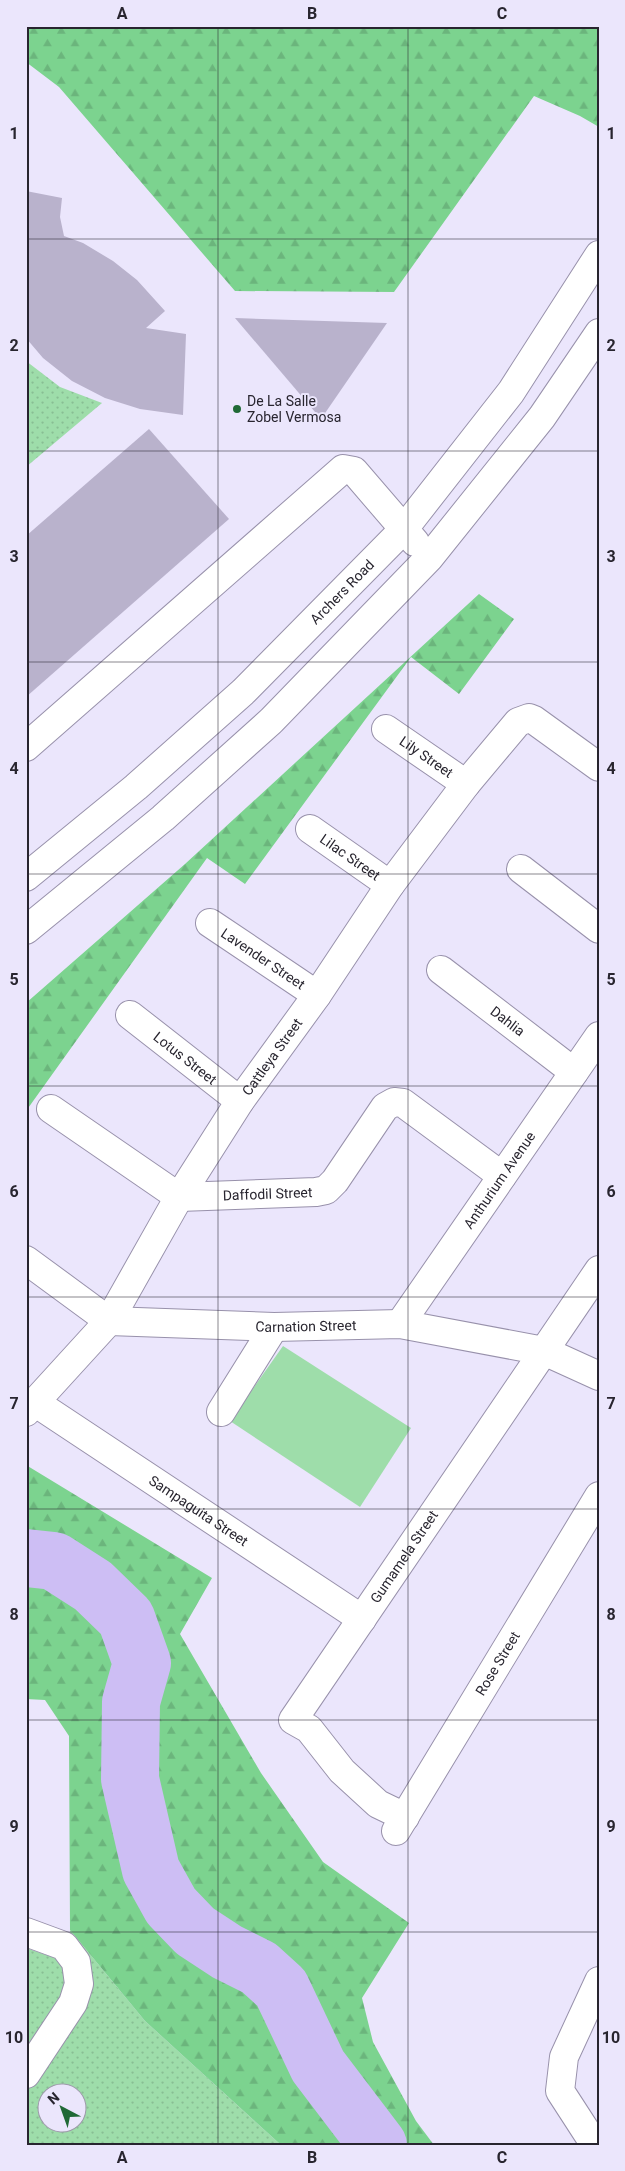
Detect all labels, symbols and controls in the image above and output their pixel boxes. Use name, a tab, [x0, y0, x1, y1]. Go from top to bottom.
text: A	[117, 4, 128, 23]
text: B	[307, 4, 317, 23]
text: C	[497, 4, 507, 23]
text: 1	[9, 124, 19, 143]
text: 1	[606, 124, 616, 143]
text: 2	[9, 336, 19, 355]
text: 2	[606, 336, 616, 355]
place label: De La Salle Zobel Vermosa	[247, 393, 341, 425]
marker: De La Salle Zobel Vermosa	[231, 403, 243, 415]
text: 3	[9, 547, 19, 566]
text: 3	[606, 547, 616, 566]
street label: Archers Road	[307, 556, 377, 627]
street label: Lily Street	[397, 733, 457, 781]
text: 4	[9, 759, 19, 778]
text: 4	[606, 759, 616, 778]
street label: Lilac Street	[317, 831, 384, 884]
street label: Lavender Street	[218, 925, 308, 993]
text: 5	[9, 970, 19, 989]
text: 5	[606, 970, 616, 989]
street label: Dahlia	[487, 1003, 528, 1039]
street label: Cattleya Street	[239, 1015, 306, 1098]
street label: Lotus Street	[150, 1029, 220, 1088]
street label: Anthurium Avenue	[460, 1128, 539, 1232]
text: 6	[9, 1182, 19, 1201]
text: 6	[606, 1182, 616, 1201]
street label: Daffodil Street	[222, 1184, 313, 1203]
street label: Carnation Street	[255, 1317, 357, 1335]
text: 7	[9, 1394, 19, 1413]
text: 7	[606, 1394, 616, 1413]
street label: Sampaguita Street	[146, 1472, 251, 1549]
street label: Gumamela Street	[367, 1507, 441, 1606]
text: 8	[9, 1605, 19, 1624]
text: 8	[606, 1605, 616, 1624]
street label: Rose Street	[472, 1628, 523, 1698]
text: 9	[9, 1817, 19, 1836]
text: 9	[606, 1817, 616, 1836]
text: 10	[5, 2028, 23, 2047]
text: 10	[602, 2028, 620, 2047]
north arrow	[38, 2084, 88, 2134]
text: N	[44, 2089, 62, 2107]
text: A	[117, 2148, 128, 2167]
text: B	[307, 2148, 317, 2167]
text: C	[497, 2148, 507, 2167]

